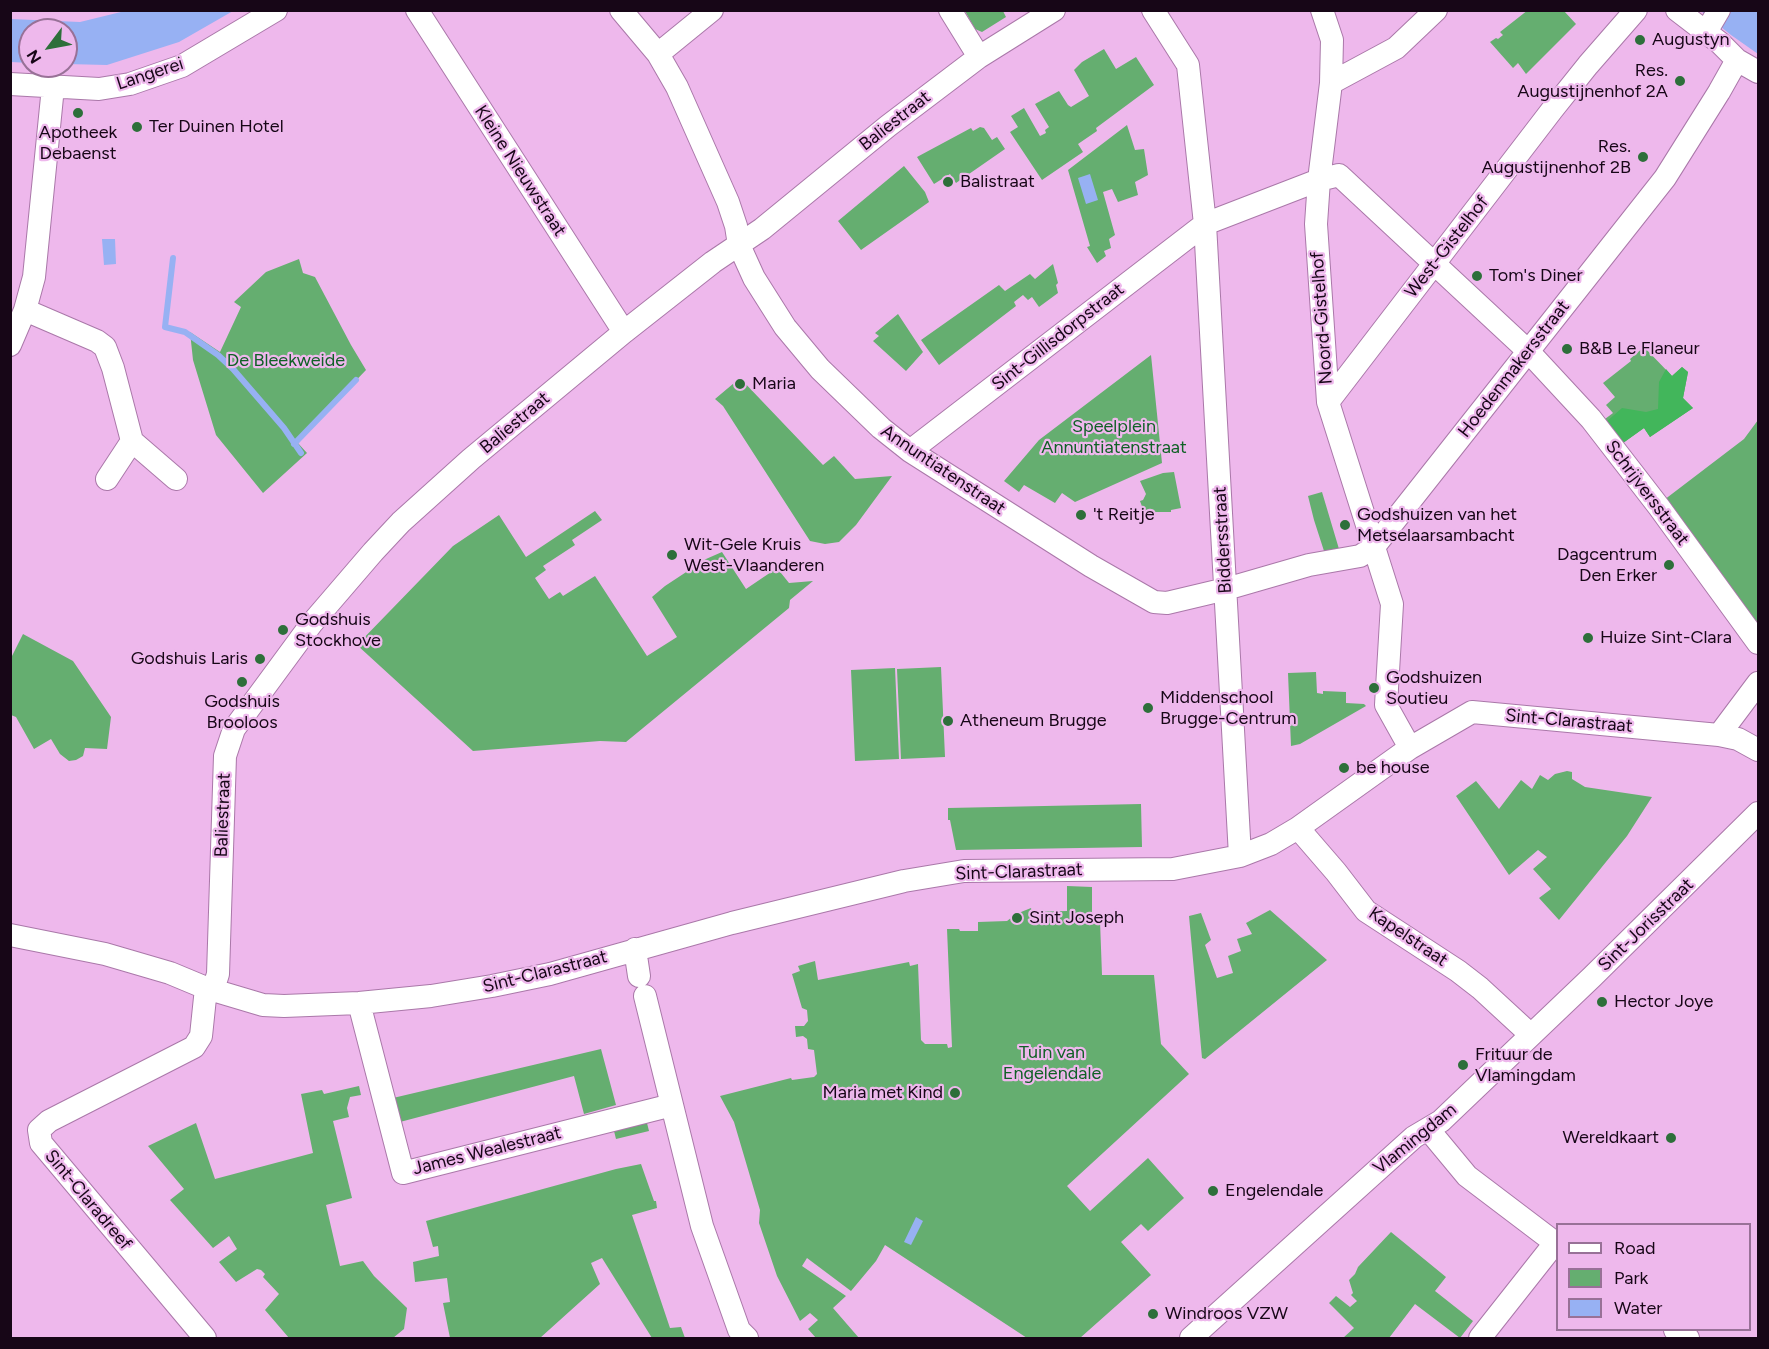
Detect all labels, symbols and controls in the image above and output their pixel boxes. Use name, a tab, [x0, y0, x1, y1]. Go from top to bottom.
north arrow	[18, 18, 78, 78]
place label: Augustyn	[1652, 29, 1730, 51]
marker: Augustyn	[1633, 33, 1647, 47]
text: N	[23, 46, 45, 67]
street label: Langerei	[114, 53, 186, 95]
place label: Res. Augustijnenhof 2A	[1517, 60, 1668, 103]
marker: Res. Augustijnenhof 2A	[1673, 74, 1687, 88]
street label: Baliestraat	[855, 86, 935, 156]
street label: Kleine Nieuwstraat	[470, 101, 570, 241]
marker: Apotheek Debaenst	[71, 106, 85, 120]
place label: Ter Duinen Hotel	[149, 116, 284, 138]
marker: Ter Duinen Hotel	[130, 120, 144, 134]
place label: Apotheek Debaenst	[39, 122, 117, 164]
place label: Res. Augustijnenhof 2B	[1481, 136, 1631, 178]
marker: Res. Augustijnenhof 2B	[1636, 150, 1650, 164]
place label: Balistraat	[960, 171, 1035, 193]
marker: Balistraat	[941, 175, 955, 189]
street label: West-Gistelhof	[1401, 192, 1493, 302]
street label: Noord-Gistelhof	[1307, 251, 1337, 385]
place label: Tom's Diner	[1489, 265, 1583, 287]
marker: Tom's Diner	[1470, 269, 1484, 283]
street label: Sint-Gillisdorpstraat	[987, 279, 1129, 395]
street label: Hoedenmakersstraat	[1454, 296, 1574, 442]
place label: B&B Le Flaneur	[1579, 338, 1700, 360]
marker: B&B Le Flaneur	[1560, 342, 1574, 356]
park label: De Bleekweide	[227, 350, 345, 372]
place label: Maria	[752, 373, 796, 395]
marker: Maria	[733, 377, 747, 391]
street label: Baliestraat	[476, 388, 554, 458]
park label: Speelplein Annuntiatenstraat	[1041, 416, 1187, 458]
street label: Annuntiatenstraat	[877, 420, 1009, 520]
street label: Schrijversstraat	[1601, 436, 1693, 550]
street label: Biddersstraat	[1209, 486, 1237, 594]
place label: 't Reitje	[1093, 504, 1155, 526]
place label: Godshuizen van het Metselaarsambacht	[1357, 504, 1517, 546]
marker: 't Reitje	[1074, 508, 1088, 522]
marker: Godshuizen van het Metselaarsambacht	[1338, 518, 1352, 532]
place label: Wit-Gele Kruis West-Vlaanderen	[684, 534, 824, 576]
place label: Dagcentrum Den Erker	[1557, 544, 1657, 586]
marker: Wit-Gele Kruis West-Vlaanderen	[665, 548, 679, 562]
marker: Dagcentrum Den Erker	[1662, 558, 1676, 572]
place label: Godshuis Stockhove	[295, 609, 381, 652]
marker: Godshuis Stockhove	[276, 623, 290, 637]
place label: Huize Sint-Clara	[1600, 627, 1732, 649]
marker: Huize Sint-Clara	[1581, 631, 1595, 645]
place label: Godshuis Laris	[131, 648, 248, 670]
marker: Godshuis Laris	[253, 652, 267, 666]
place label: Godshuizen Soutieu	[1386, 667, 1482, 710]
marker: Godshuis Brooloos	[235, 675, 249, 689]
marker: Godshuizen Soutieu	[1367, 681, 1381, 695]
place label: Middenschool Brugge-Centrum	[1160, 687, 1297, 730]
place label: Godshuis Brooloos	[204, 691, 280, 734]
marker: Middenschool Brugge-Centrum	[1141, 701, 1155, 715]
street label: Sint-Clarastraat	[1505, 705, 1633, 737]
place label: Atheneum Brugge	[960, 710, 1107, 732]
marker: Atheneum Brugge	[941, 714, 955, 728]
place label: be house	[1356, 757, 1430, 779]
marker: be house	[1337, 761, 1351, 775]
street label: Baliestraat	[211, 772, 235, 858]
street label: Sint-Clarastraat	[955, 859, 1083, 885]
street label: Sint-Jorisstraat	[1594, 874, 1698, 976]
street label: Kapelstraat	[1364, 903, 1452, 971]
place label: Sint Joseph	[1029, 907, 1124, 929]
marker: Sint Joseph	[1010, 911, 1024, 925]
street label: Sint-Clarastraat	[481, 946, 609, 998]
place label: Hector Joye	[1614, 991, 1713, 1013]
marker: Hector Joye	[1595, 995, 1609, 1009]
park label: Tuin van Engelendale	[1003, 1042, 1101, 1084]
place label: Frituur de Vlamingdam	[1475, 1044, 1576, 1086]
marker: Frituur de Vlamingdam	[1456, 1058, 1470, 1072]
place label: Maria met Kind	[823, 1082, 943, 1104]
marker: Maria met Kind	[948, 1086, 962, 1100]
street label: Vlamingdam	[1369, 1099, 1461, 1179]
street label: James Wealestraat	[411, 1122, 563, 1180]
place label: Wereldkaart	[1562, 1127, 1659, 1149]
marker: Wereldkaart	[1664, 1131, 1678, 1145]
street label: Sint-Claradreef	[40, 1146, 136, 1254]
place label: Engelendale	[1225, 1180, 1323, 1202]
marker: Engelendale	[1206, 1184, 1220, 1198]
legend	[1556, 1223, 1751, 1331]
text: Road	[1614, 1237, 1655, 1259]
text: Park	[1614, 1267, 1648, 1289]
text: Water	[1614, 1297, 1662, 1319]
place label: Windroos VZW	[1165, 1303, 1288, 1325]
marker: Windroos VZW	[1146, 1307, 1160, 1321]

